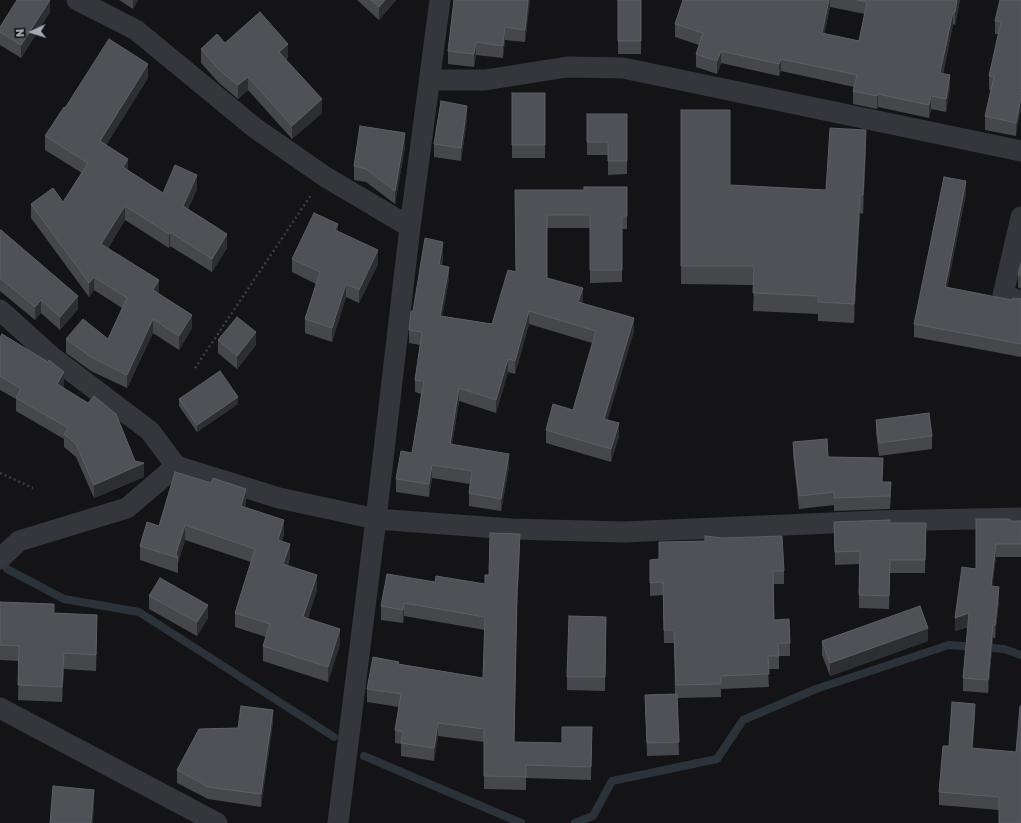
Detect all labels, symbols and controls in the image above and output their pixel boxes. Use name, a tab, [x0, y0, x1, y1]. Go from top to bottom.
north arrow	[12, 12, 52, 52]
text: N	[13, 28, 26, 38]

